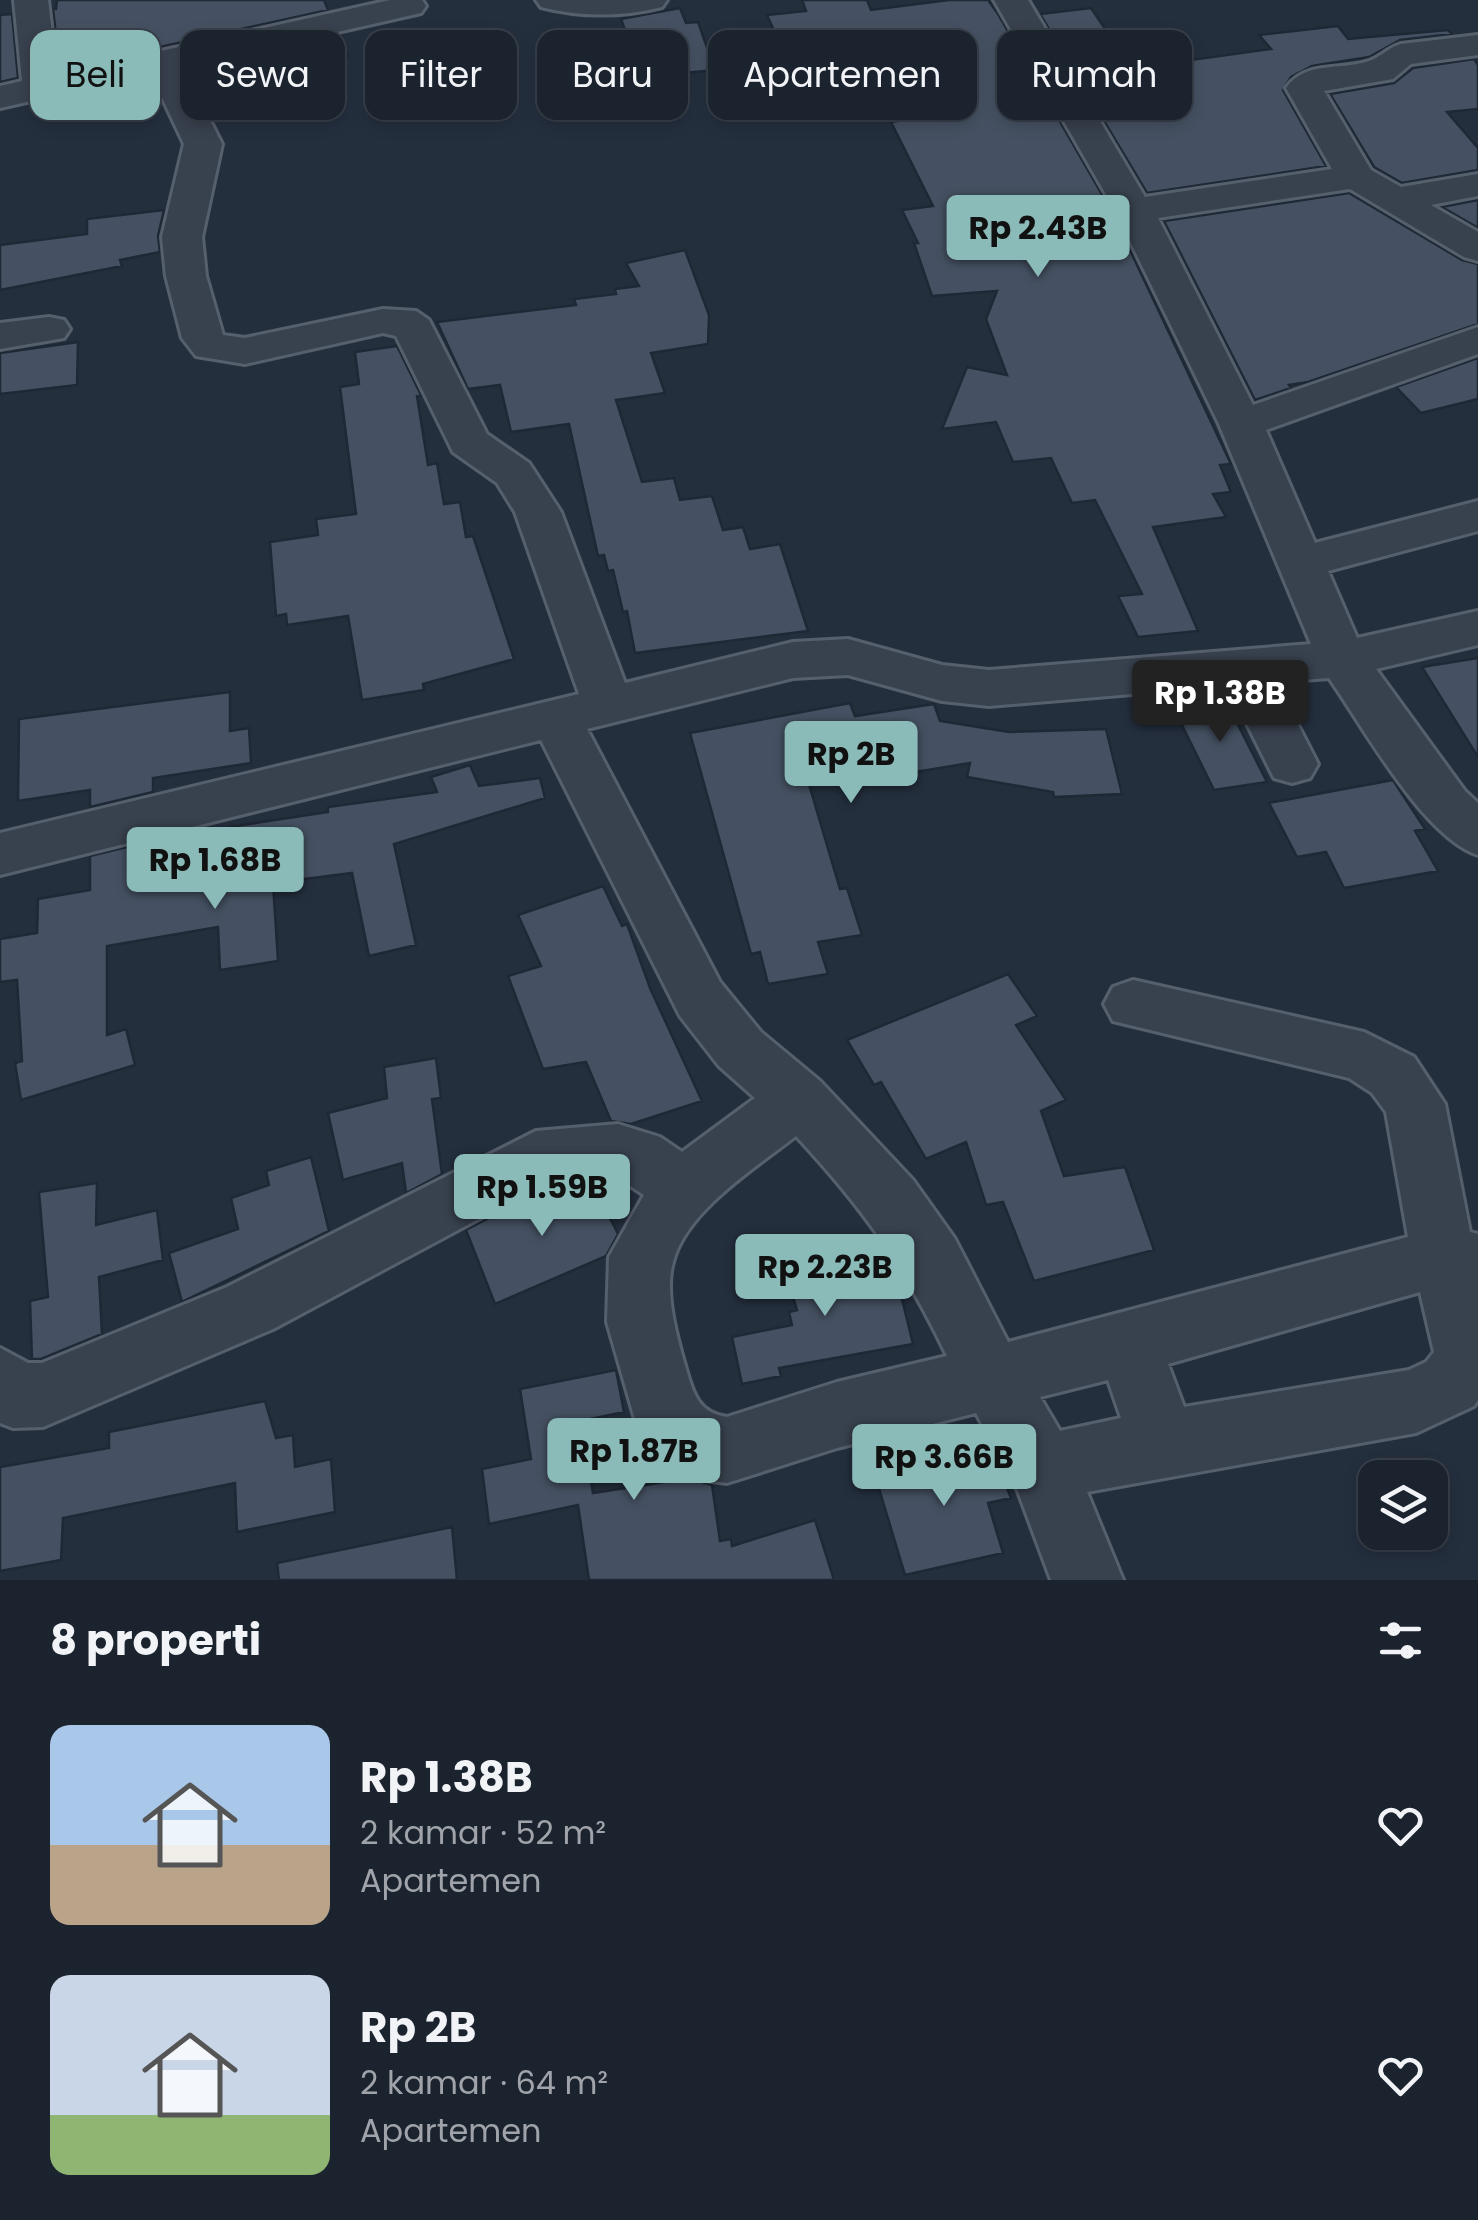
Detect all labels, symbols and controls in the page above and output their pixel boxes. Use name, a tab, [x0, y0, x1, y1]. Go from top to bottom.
chip: Beli	[30, 30, 160, 120]
chip: Sewa	[180, 30, 345, 120]
chip: Filter	[365, 30, 517, 120]
chip: Baru	[537, 30, 688, 120]
chip: Apartemen	[708, 30, 977, 120]
chip: Rumah	[997, 30, 1192, 120]
pin: Rp 2.43B	[935, 195, 1141, 280]
text: Rp 2.43B	[969, 205, 1107, 250]
pin: Rp 1.38B	[1117, 660, 1323, 745]
text: Rp 1.38B	[1154, 670, 1286, 715]
pin: Rp 2B	[781, 721, 921, 806]
text: Rp 2B	[807, 731, 895, 776]
pin: Rp 1.68B	[112, 827, 318, 912]
text: Rp 1.68B	[149, 837, 281, 882]
pin: Rp 1.59B	[439, 1154, 645, 1239]
text: Rp 1.59B	[476, 1164, 608, 1209]
pin: Rp 2.23B	[722, 1234, 928, 1319]
text: Rp 2.23B	[757, 1244, 893, 1289]
pin: Rp 1.87B	[531, 1418, 737, 1503]
pin: Rp 3.66B	[841, 1424, 1047, 1509]
text: Rp 1.87B	[569, 1428, 699, 1473]
text: Rp 3.66B	[874, 1434, 1014, 1479]
map controls	[1358, 1460, 1448, 1550]
button: layers	[1358, 1460, 1448, 1550]
text: 8 properti	[50, 1611, 261, 1670]
icon: filters	[1373, 1613, 1428, 1668]
text: Rp 1.38B	[360, 1748, 533, 1807]
icon: home	[130, 1765, 250, 1885]
icon: heart	[1373, 1798, 1428, 1853]
text: 2 kamar · 52 m²	[360, 1810, 606, 1855]
text: Apartemen	[360, 1858, 542, 1903]
text: Rp 2B	[360, 1998, 476, 2057]
icon: home	[130, 2015, 250, 2135]
icon: heart	[1373, 2048, 1428, 2103]
text: 2 kamar · 64 m²	[360, 2060, 608, 2105]
text: Apartemen	[360, 2108, 542, 2153]

